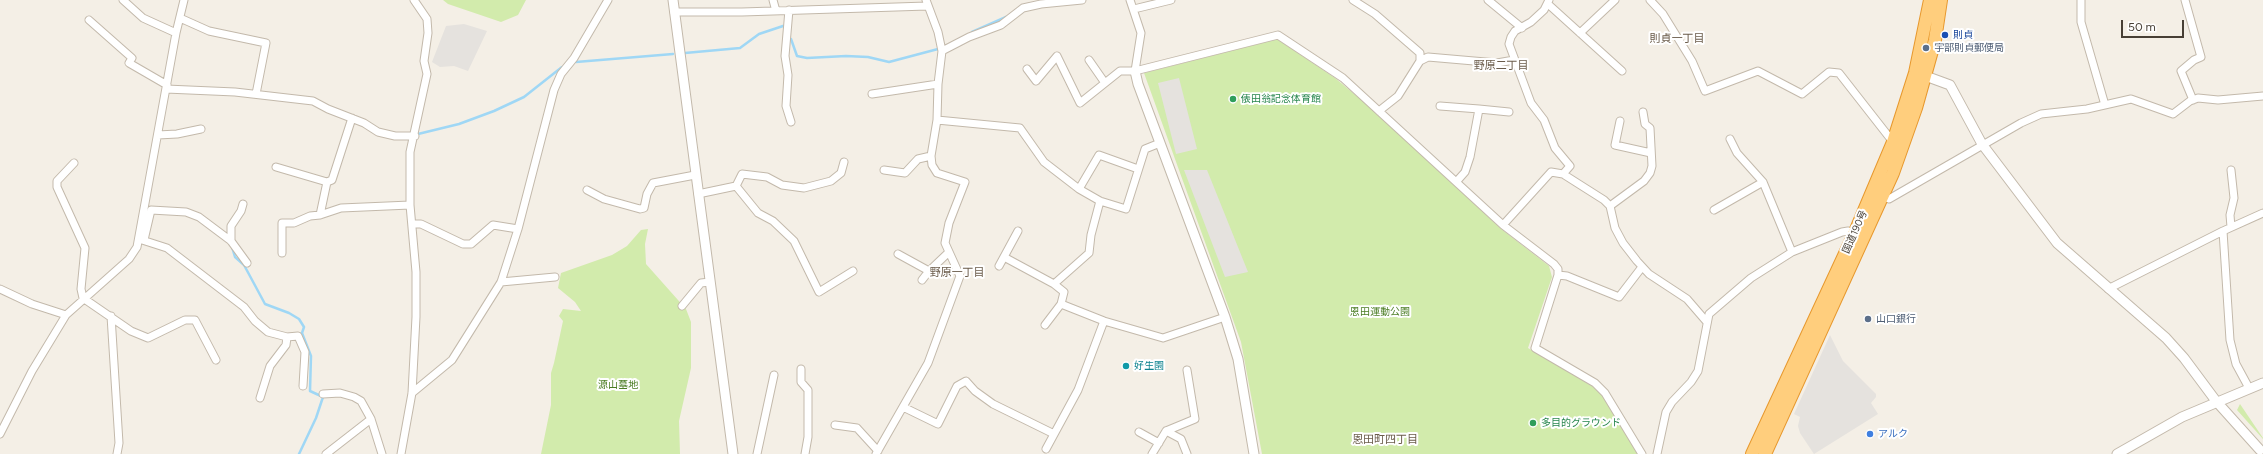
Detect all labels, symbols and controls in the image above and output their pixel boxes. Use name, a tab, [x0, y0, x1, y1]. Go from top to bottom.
scale bar	[2123, 12, 2186, 38]
text: 50 m	[2128, 20, 2156, 34]
place label: 則貞	[1953, 29, 1973, 41]
marker: 則貞	[1940, 30, 1950, 40]
district label: 則貞一丁目	[1650, 32, 1704, 46]
place label: 宇部則貞郵便局	[1934, 42, 2004, 54]
marker: 宇部則貞郵便局	[1921, 43, 1931, 53]
district label: 野原二丁目	[1474, 59, 1528, 73]
place label: 俵田翁記念体育館	[1241, 93, 1321, 105]
marker: 俵田翁記念体育館	[1228, 94, 1238, 104]
street label: 国道190号	[1840, 208, 1870, 256]
district label: 野原一丁目	[930, 266, 984, 280]
park label: 恩田運動公園	[1350, 306, 1410, 318]
place label: 山口銀行	[1876, 313, 1916, 325]
marker: 山口銀行	[1863, 314, 1873, 324]
place label: 好生園	[1134, 360, 1164, 372]
marker: 好生園	[1121, 361, 1131, 371]
park label: 源山墓地	[598, 379, 638, 391]
place label: 多目的グラウンド	[1541, 417, 1621, 429]
marker: 多目的グラウンド	[1528, 418, 1538, 428]
place label: アルク	[1878, 428, 1908, 440]
marker: アルク	[1865, 429, 1875, 439]
district label: 恩田町四丁目	[1352, 433, 1418, 447]

